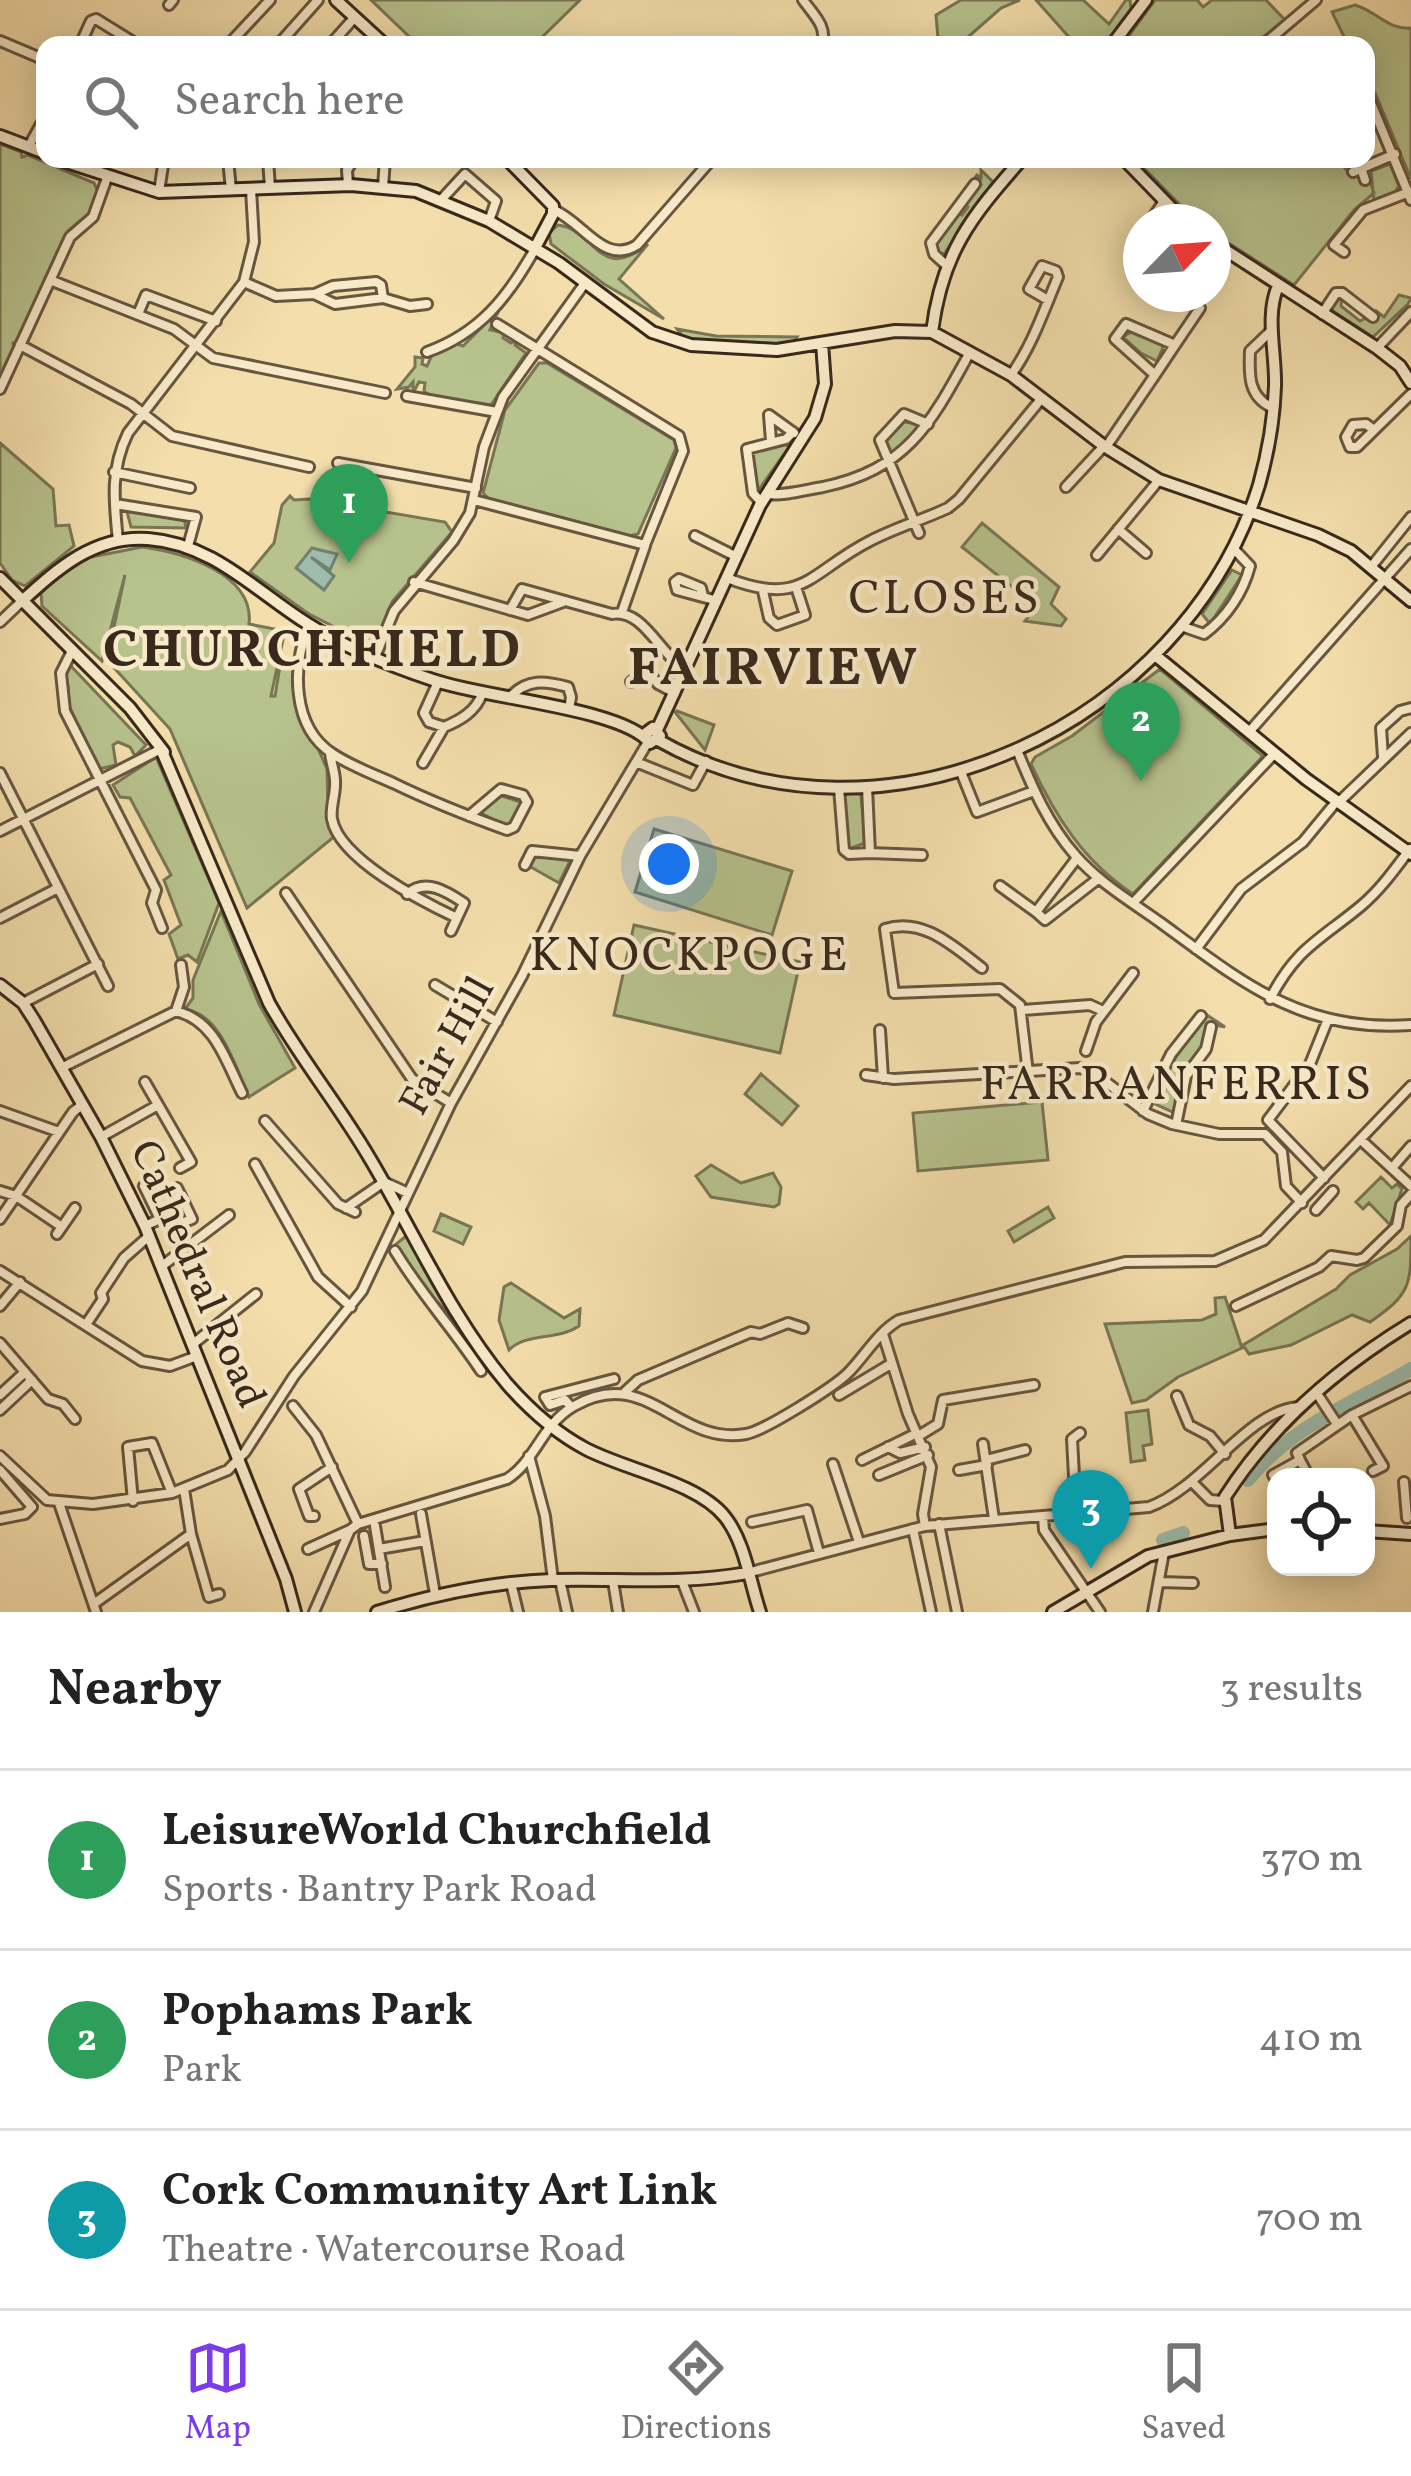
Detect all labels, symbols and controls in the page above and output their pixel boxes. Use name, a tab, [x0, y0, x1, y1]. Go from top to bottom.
search box	[36, 36, 1375, 168]
icon: search	[78, 69, 144, 135]
text: Search here	[174, 71, 405, 134]
north arrow	[1123, 204, 1231, 312]
pin: 1	[310, 464, 388, 563]
district label: CLOSES	[848, 567, 1042, 634]
district label: CHURCHFIELD	[103, 615, 523, 690]
district label: FAIRVIEW	[628, 633, 920, 708]
pin: 2	[1102, 682, 1180, 781]
your location	[639, 834, 699, 894]
district label: KNOCKPOGE	[529, 924, 851, 991]
street label: Fair Hill	[387, 967, 511, 1127]
district label: FARRANFERRIS	[980, 1053, 1374, 1120]
street label: Cathedral Road	[113, 1132, 279, 1418]
map controls	[1267, 1468, 1375, 1576]
button: locate	[1267, 1468, 1375, 1576]
pin: 3	[1052, 1470, 1130, 1569]
text: Nearby	[48, 1655, 222, 1726]
text: 3 results	[1220, 1663, 1363, 1717]
text: LeisureWorld Churchfield	[162, 1801, 711, 1864]
text: 1	[79, 1833, 95, 1887]
text: 370 m	[1260, 1833, 1363, 1887]
text: Sports · Bantry Park Road	[162, 1864, 597, 1918]
text: Pophams Park	[162, 1981, 473, 2044]
text: 2	[77, 2013, 97, 2067]
text: 410 m	[1259, 2013, 1363, 2067]
text: Park	[162, 2044, 242, 2098]
text: Cork Community Art Link	[162, 2161, 717, 2224]
text: 3	[77, 2193, 97, 2247]
text: 700 m	[1256, 2193, 1363, 2247]
text: Theatre · Watercourse Road	[162, 2224, 626, 2278]
tab: Map	[185, 2335, 251, 2453]
tab: Directions	[620, 2335, 772, 2453]
tab: Saved	[1141, 2335, 1226, 2453]

